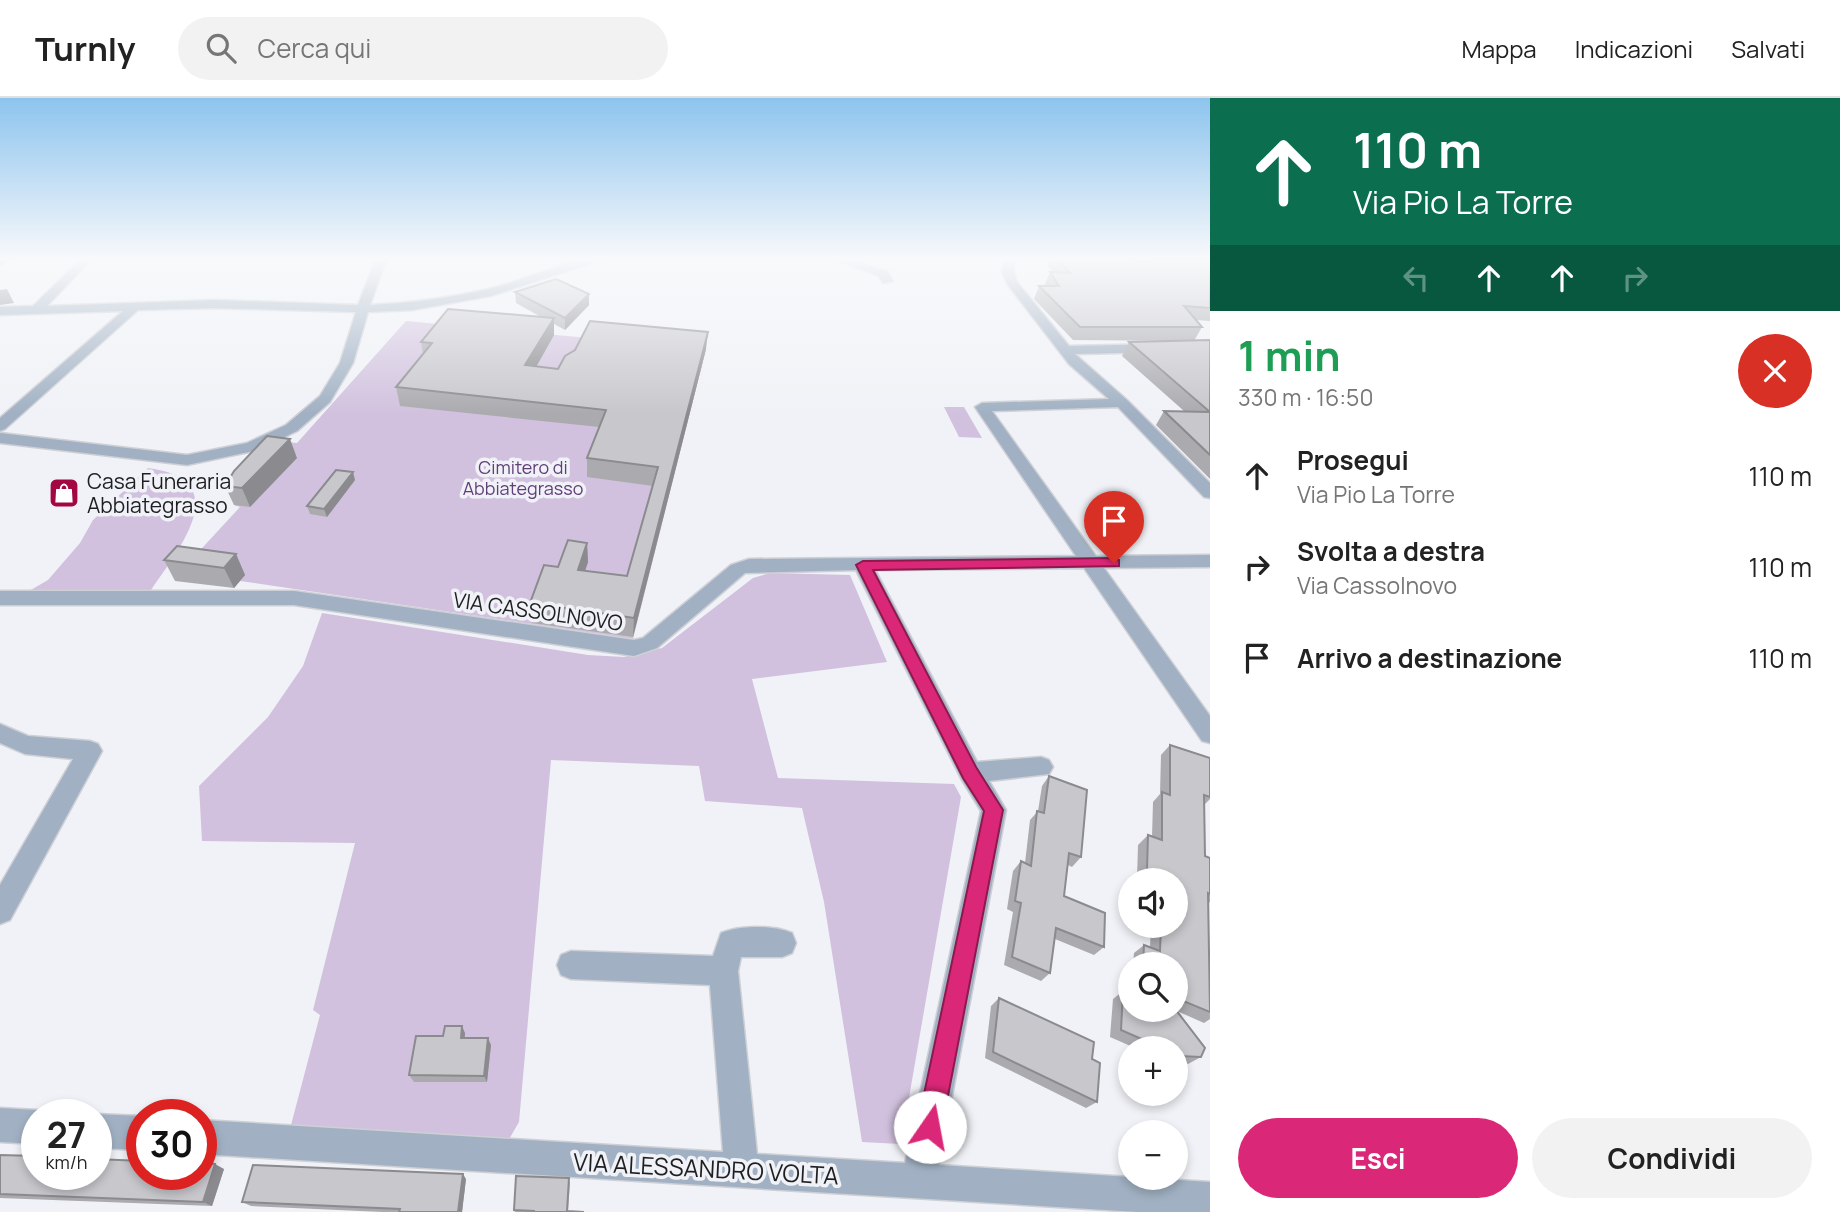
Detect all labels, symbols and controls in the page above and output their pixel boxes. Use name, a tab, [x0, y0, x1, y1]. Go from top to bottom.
search box	[178, 17, 668, 80]
text: Turnly	[35, 26, 136, 71]
icon: search	[202, 29, 240, 67]
text: Cerca qui	[258, 30, 371, 66]
text: Mappa	[1461, 32, 1537, 65]
text: Indicazioni	[1575, 32, 1693, 65]
text: Salvati	[1731, 32, 1805, 65]
text: 110 m	[1353, 116, 1482, 183]
icon: ahead	[1238, 126, 1329, 217]
text: Via Pio La Torre	[1353, 180, 1573, 224]
icon: left	[1397, 259, 1435, 297]
icon: ahead	[1470, 259, 1508, 297]
icon: ahead	[1543, 259, 1581, 297]
icon: right	[1616, 259, 1654, 297]
text: 1 min	[1238, 326, 1341, 384]
button: close	[1738, 334, 1812, 408]
text: 330 m · 16:50	[1238, 381, 1373, 413]
text: Prosegui	[1297, 442, 1409, 478]
park label: Cimitero di Abbiategrasso	[463, 455, 583, 500]
icon: ahead	[1238, 457, 1276, 495]
text: 110 m	[1749, 458, 1812, 494]
place label: Casa Funeraria Abbiategrasso	[87, 467, 231, 519]
shop icon: Casa Funeraria Abbiategrasso	[47, 476, 81, 510]
text: Via Pio La Torre	[1297, 478, 1455, 510]
pin	[1084, 491, 1144, 563]
icon: arrive	[1095, 502, 1133, 540]
text: Svolta a destra	[1297, 533, 1485, 569]
icon: right	[1238, 548, 1276, 586]
text: 110 m	[1749, 549, 1812, 585]
text: Via Cassolnovo	[1297, 569, 1457, 601]
street label: VIA CASSOLNOVO	[451, 585, 625, 637]
icon: arrive	[1238, 639, 1276, 677]
text: Arrivo a destinazione	[1297, 640, 1562, 676]
text: 110 m	[1749, 640, 1812, 676]
map controls	[1118, 868, 1188, 1190]
button: sound	[1118, 868, 1188, 938]
button: search	[1118, 952, 1188, 1022]
button: +	[1118, 1036, 1188, 1106]
position arrow	[893, 1090, 967, 1164]
speed limit sign: 30	[126, 1099, 217, 1190]
text: 27	[47, 1111, 86, 1159]
button: Esci	[1238, 1118, 1518, 1198]
button: Condividi	[1532, 1118, 1812, 1198]
button: −	[1118, 1120, 1188, 1190]
street label: VIA ALESSANDRO VOLTA	[572, 1145, 840, 1191]
text: km/h	[46, 1150, 87, 1174]

